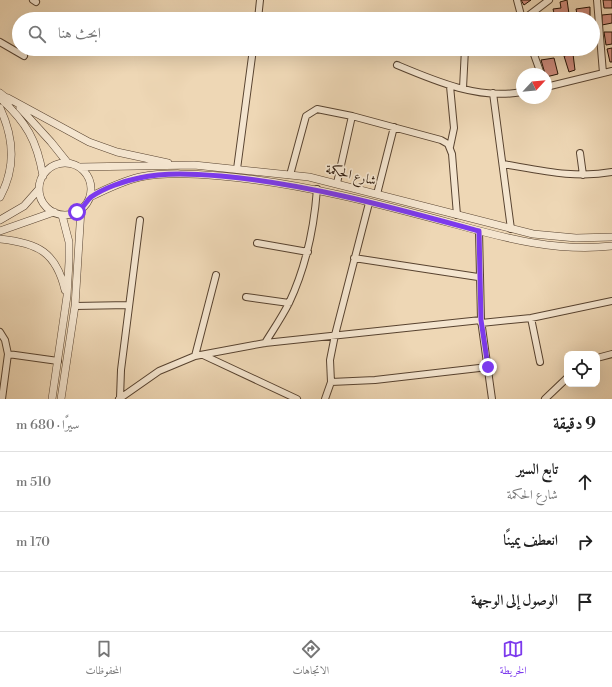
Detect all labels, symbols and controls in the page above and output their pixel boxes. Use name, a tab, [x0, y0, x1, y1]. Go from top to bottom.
search box	[12, 12, 600, 56]
icon: search	[26, 23, 48, 45]
text: ابحث هنا	[58, 24, 101, 43]
north arrow	[516, 68, 552, 104]
street label: شارع الحكمة	[323, 161, 378, 192]
route start	[68, 203, 86, 221]
map controls	[564, 351, 600, 387]
button: locate	[564, 351, 600, 387]
route end	[479, 358, 497, 376]
text: 9 دقيقة	[553, 413, 596, 435]
text: سيرًا · 680 m	[16, 417, 79, 433]
text: تابع السير	[516, 460, 558, 479]
icon: ahead	[574, 471, 596, 493]
text: 510 m	[16, 474, 51, 490]
text: شارع الحكمة	[507, 487, 558, 503]
text: انعطف يمينًا	[503, 531, 558, 550]
icon: right	[574, 531, 596, 553]
text: 170 m	[16, 534, 50, 550]
text: الوصول إلى الوجهة	[471, 591, 558, 610]
icon: arrive	[574, 591, 596, 613]
tab: المحفوظات	[85, 638, 122, 681]
tab: الاتجاهات	[292, 638, 329, 681]
tab: الخريطة	[500, 638, 527, 681]

